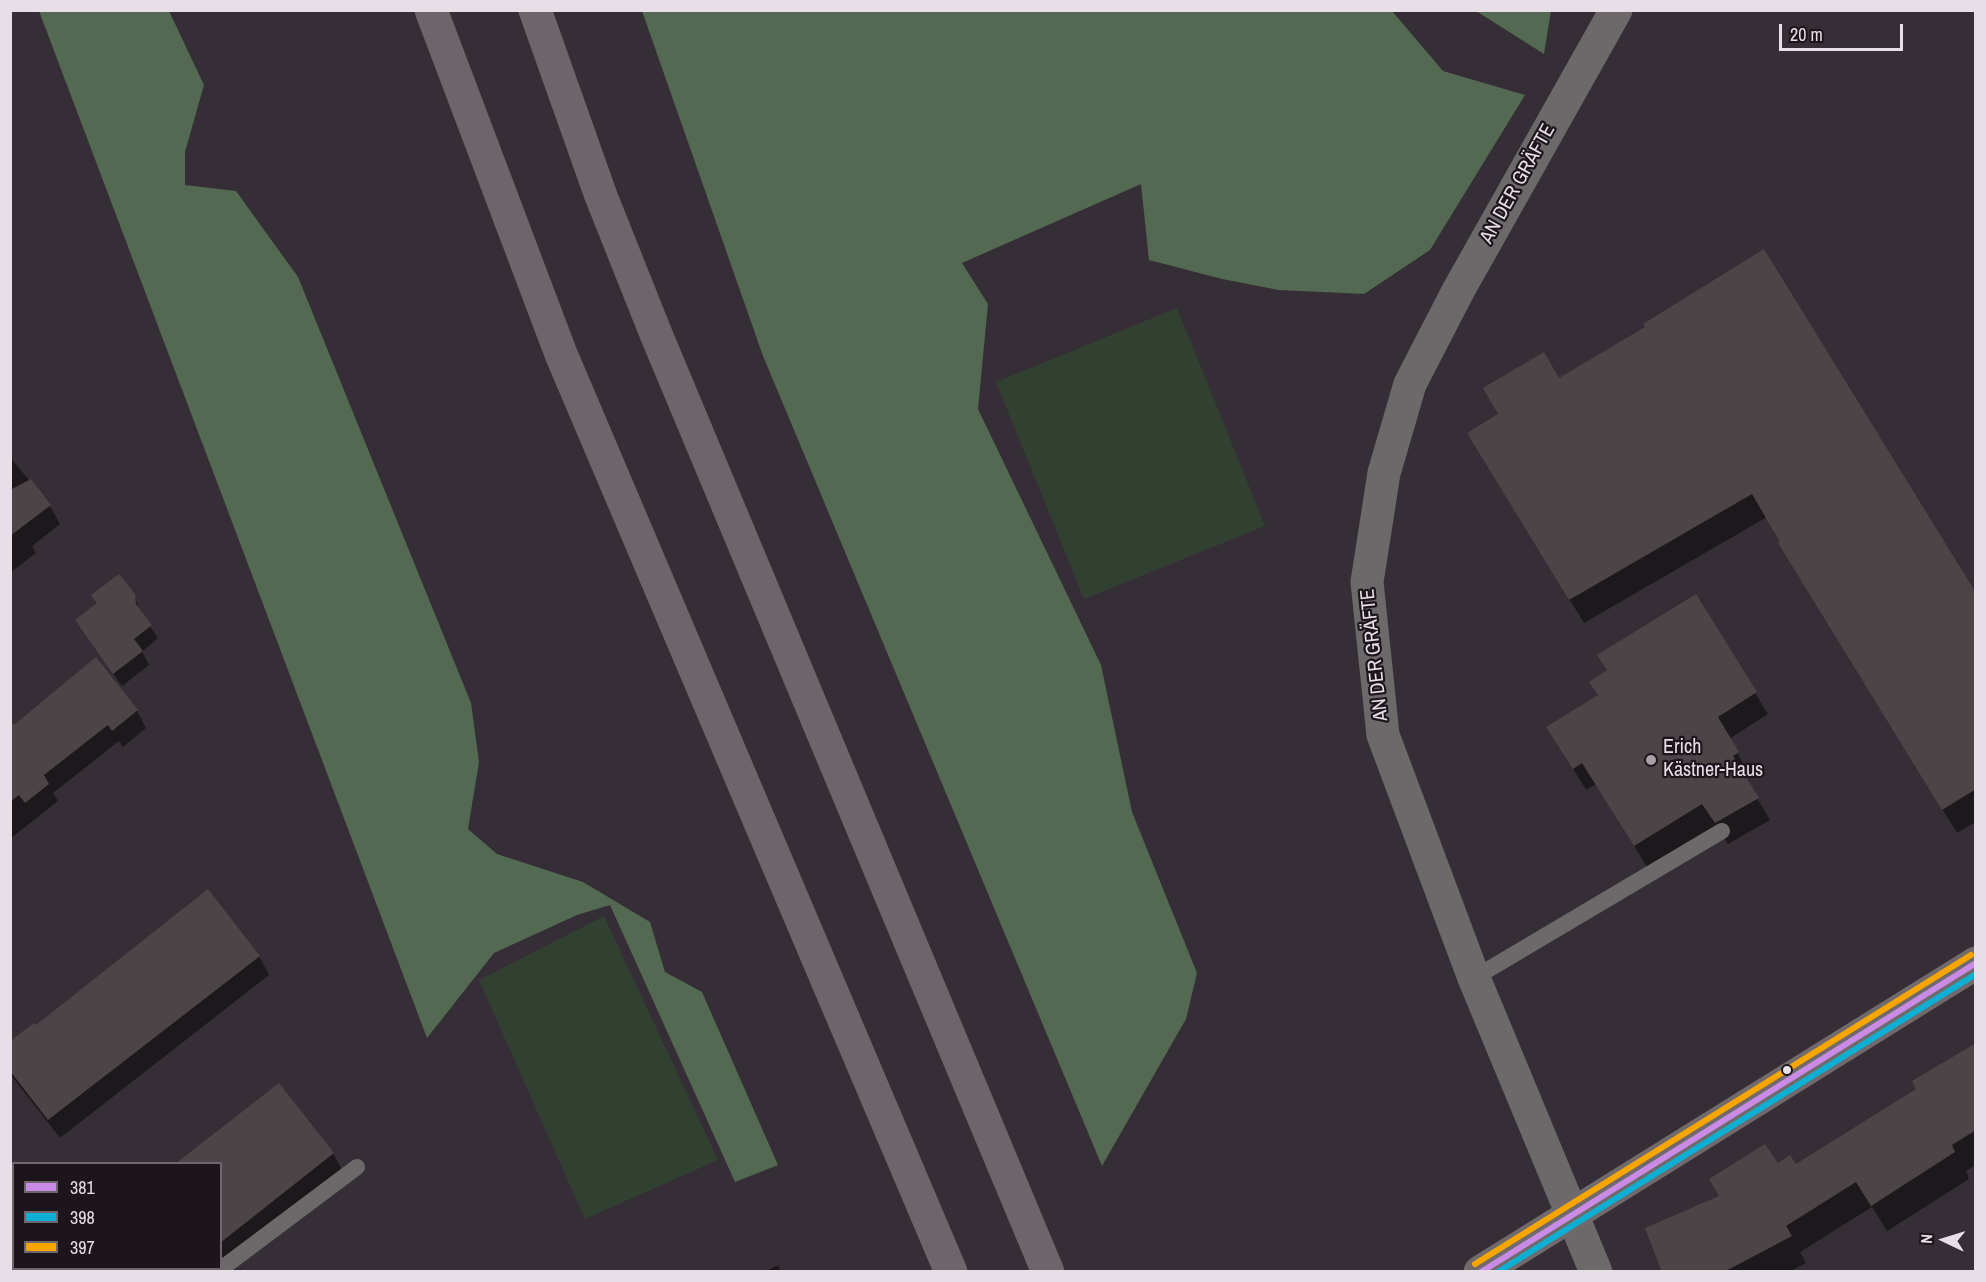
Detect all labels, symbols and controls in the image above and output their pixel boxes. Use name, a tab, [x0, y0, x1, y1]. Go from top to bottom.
scale bar	[1782, 12, 1906, 50]
text: 20 m	[1790, 22, 1823, 47]
street label: AN DER GRÄFTE	[1475, 120, 1561, 248]
street label: AN DER GRÄFTE	[1356, 588, 1394, 722]
place label: Erich Kästner-Haus	[1663, 736, 1763, 783]
marker: Erich Kästner-Haus	[1644, 753, 1658, 767]
unlabelled marker	[1781, 1064, 1793, 1076]
legend	[12, 1162, 222, 1270]
text: 381	[70, 1175, 95, 1200]
text: 398	[70, 1205, 95, 1230]
north arrow	[1914, 1210, 1974, 1270]
text: N	[1915, 1233, 1937, 1244]
text: 397	[70, 1235, 95, 1260]

